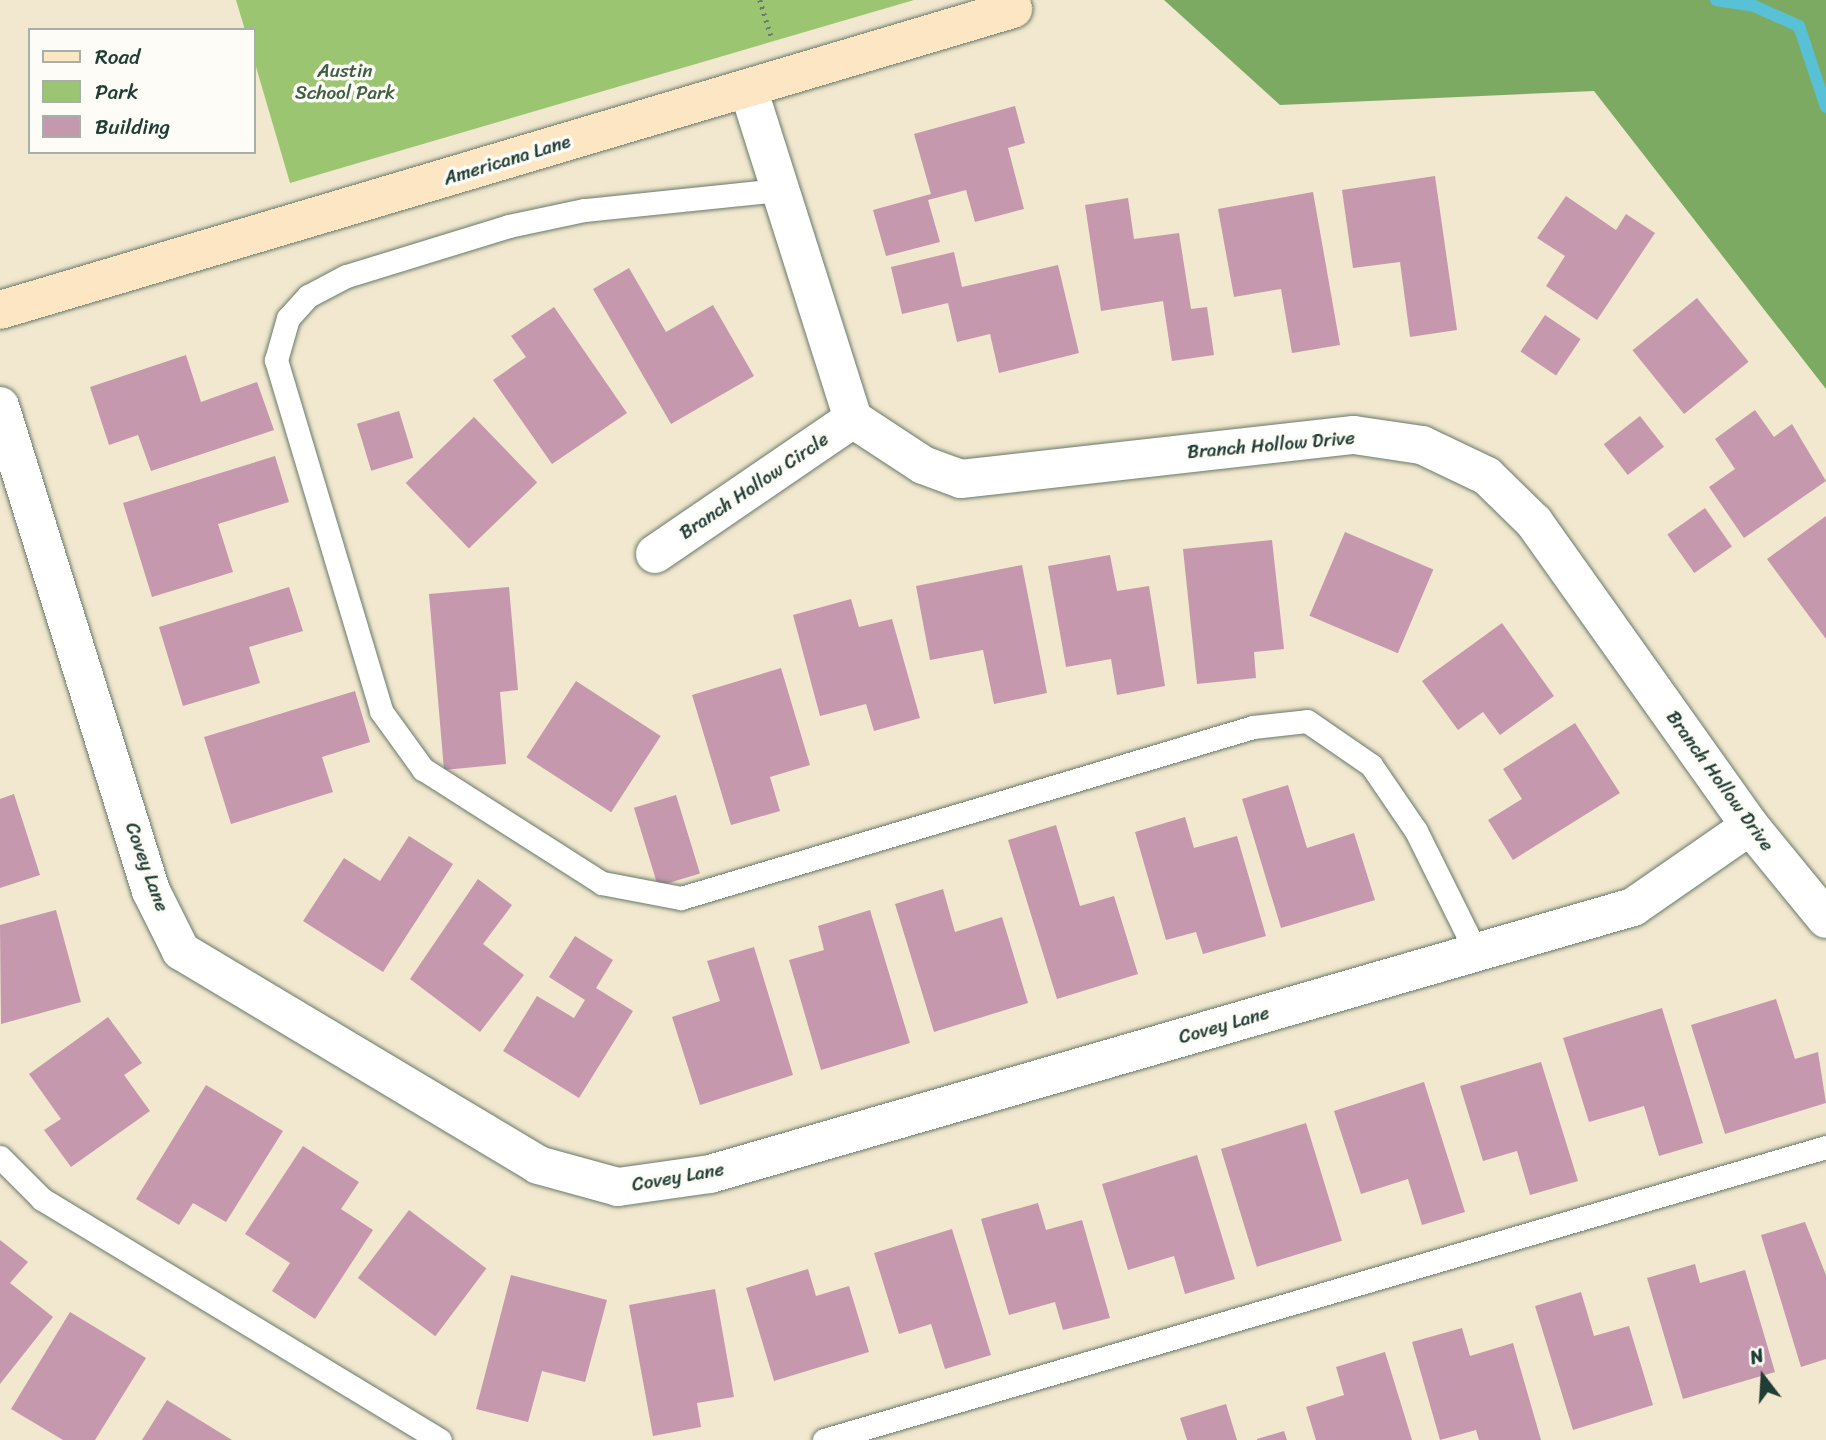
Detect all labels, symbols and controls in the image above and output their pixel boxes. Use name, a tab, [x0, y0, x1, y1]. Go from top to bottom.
legend	[28, 28, 256, 154]
text: Road	[95, 38, 140, 76]
park label: Austin School Park	[295, 60, 395, 104]
text: Park	[95, 73, 138, 111]
text: Building	[95, 108, 170, 146]
street label: Americana Lane	[441, 130, 573, 190]
street label: Branch Hollow Drive	[1186, 426, 1356, 464]
street label: Branch Hollow Circle	[675, 428, 833, 544]
street label: Branch Hollow Drive	[1661, 706, 1779, 856]
street label: Covey Lane	[120, 819, 174, 915]
street label: Covey Lane	[1176, 1001, 1272, 1049]
street label: Covey Lane	[630, 1158, 726, 1196]
text: N	[1746, 1339, 1768, 1374]
north arrow	[1728, 1342, 1798, 1412]

